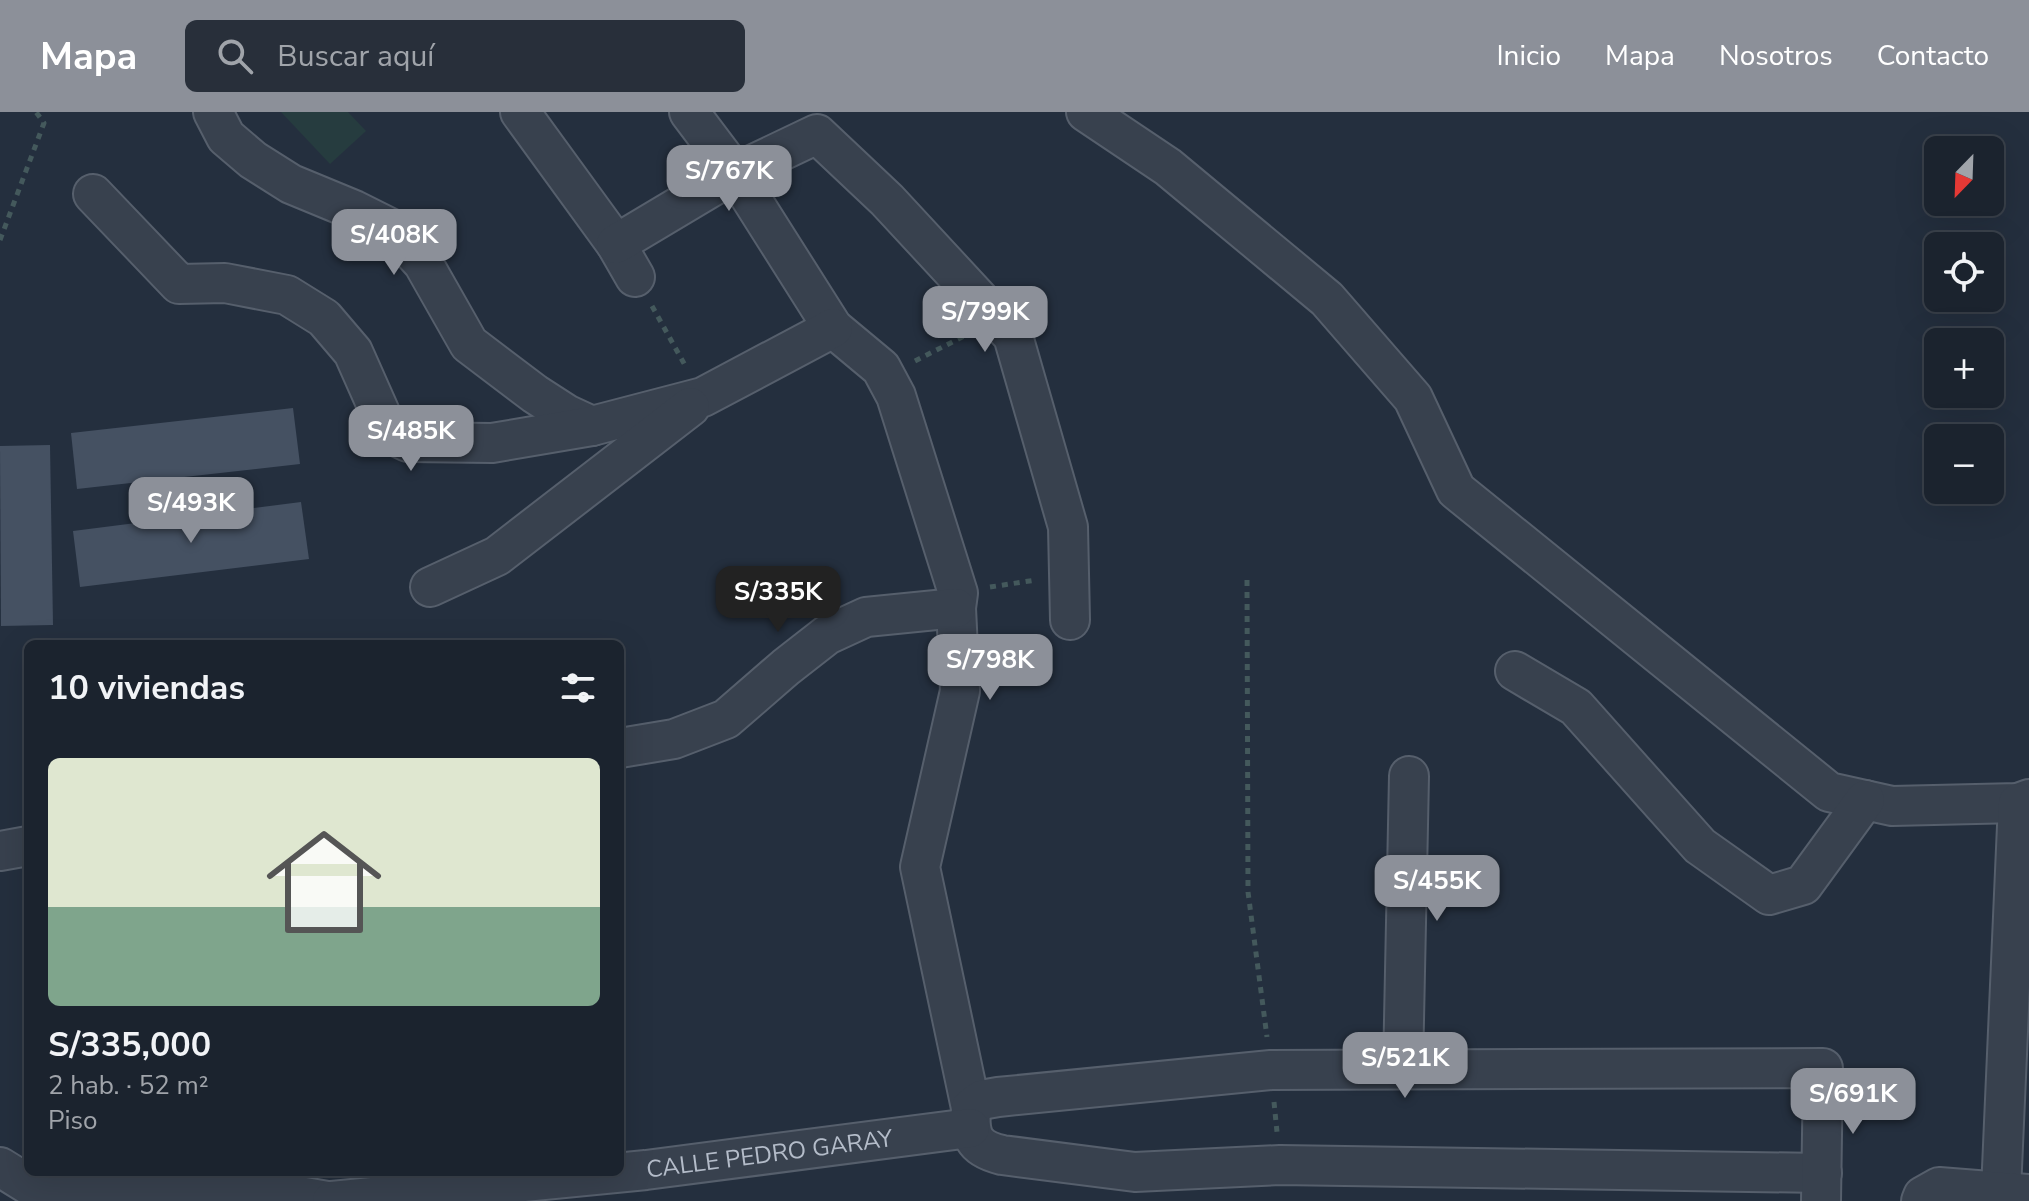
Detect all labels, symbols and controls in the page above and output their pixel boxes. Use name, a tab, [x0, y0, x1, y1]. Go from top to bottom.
search box	[185, 20, 745, 92]
text: Mapa	[40, 31, 137, 82]
icon: search	[213, 34, 257, 78]
text: Buscar aquí	[277, 36, 434, 77]
text: Inicio	[1496, 37, 1561, 75]
text: Mapa	[1605, 37, 1675, 75]
text: Nosotros	[1719, 37, 1833, 75]
text: Contacto	[1877, 37, 1989, 75]
north arrow	[1924, 136, 2004, 216]
map controls	[1924, 136, 2004, 504]
pin: S/767K	[664, 145, 794, 213]
text: S/767K	[685, 153, 773, 188]
pin: S/408K	[329, 209, 459, 277]
text: S/408K	[350, 217, 438, 252]
button: locate	[1924, 232, 2004, 312]
pin: S/799K	[920, 286, 1050, 354]
text: S/799K	[941, 294, 1029, 329]
button: +	[1924, 328, 2004, 408]
pin: S/485K	[346, 405, 476, 473]
text: S/485K	[367, 413, 455, 448]
button: −	[1924, 424, 2004, 504]
pin: S/493K	[126, 477, 256, 545]
text: S/493K	[147, 485, 235, 520]
pin: S/335K	[713, 566, 843, 634]
text: S/335K	[734, 574, 822, 609]
pin: S/798K	[925, 634, 1055, 702]
text: S/798K	[946, 642, 1034, 677]
text: 10 viviendas	[48, 665, 245, 711]
icon: filters	[556, 666, 600, 710]
icon: home	[252, 810, 396, 954]
pin: S/455K	[1372, 855, 1502, 923]
text: S/455K	[1393, 863, 1481, 898]
text: S/335,000	[48, 1022, 211, 1068]
pin: S/521K	[1340, 1032, 1470, 1100]
text: S/521K	[1361, 1040, 1449, 1075]
text: 2 hab. · 52 m²	[48, 1068, 209, 1103]
pin: S/691K	[1788, 1068, 1918, 1136]
text: S/691K	[1809, 1076, 1897, 1111]
text: Piso	[48, 1103, 97, 1138]
street label: CALLE PEDRO GARAY	[644, 1122, 895, 1186]

